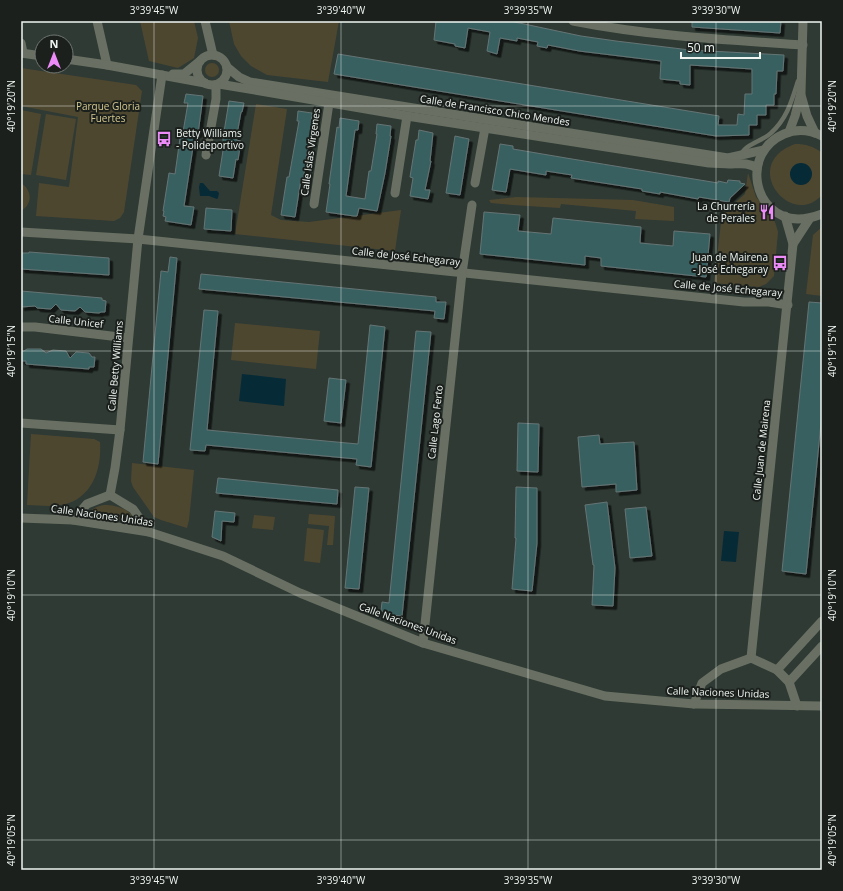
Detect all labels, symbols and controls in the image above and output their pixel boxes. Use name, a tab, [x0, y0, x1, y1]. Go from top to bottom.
text: 3°39'45"W	[130, 3, 179, 17]
text: 3°39'40"W	[317, 3, 366, 17]
text: 3°39'35"W	[504, 3, 553, 17]
text: 3°39'30"W	[692, 3, 741, 17]
north arrow	[34, 34, 74, 74]
scale bar	[681, 34, 760, 60]
text: N	[50, 36, 58, 51]
text: 50 m	[687, 39, 715, 56]
text: 40°19'20"N	[4, 80, 18, 132]
text: 40°19'20"N	[825, 80, 839, 132]
street label: Calle de Francisco Chico Mendes	[419, 91, 571, 129]
park label: Parque Gloria Fuertes	[76, 99, 140, 125]
street label: Calle Islas Vírgenes	[297, 107, 323, 197]
place label: Betty Williams - Polideportivo	[176, 126, 244, 152]
bus stop icon: Betty Williams - Polideportivo	[155, 130, 173, 148]
place label: La Churrería de Perales	[697, 199, 755, 225]
restaurant icon: La Churrería de Perales	[758, 203, 776, 221]
street label: Calle de José Echegaray	[351, 243, 462, 269]
place label: Juan de Mairena - José Echegaray	[691, 250, 769, 276]
bus stop icon: Juan de Mairena - José Echegaray	[771, 254, 789, 272]
street label: Calle de José Echegaray	[673, 276, 784, 300]
street label: Calle Unicef	[48, 311, 105, 331]
street label: Calle Betty Williams	[104, 320, 126, 412]
text: 40°19'15"N	[4, 325, 18, 377]
text: 40°19'15"N	[825, 325, 839, 377]
street label: Calle Lago Ferto	[424, 384, 446, 460]
street label: Calle Juan de Mairena	[749, 399, 773, 501]
street label: Calle Naciones Unidas	[50, 501, 154, 529]
text: 40°19'10"N	[4, 569, 18, 621]
text: 40°19'10"N	[825, 569, 839, 621]
street label: Calle Naciones Unidas	[357, 599, 459, 647]
street label: Calle Naciones Unidas	[666, 683, 770, 701]
text: 40°19'05"N	[4, 814, 18, 866]
text: 40°19'05"N	[825, 814, 839, 866]
text: 3°39'45"W	[130, 873, 179, 887]
text: 3°39'40"W	[317, 873, 366, 887]
text: 3°39'35"W	[504, 873, 553, 887]
text: 3°39'30"W	[692, 873, 741, 887]

